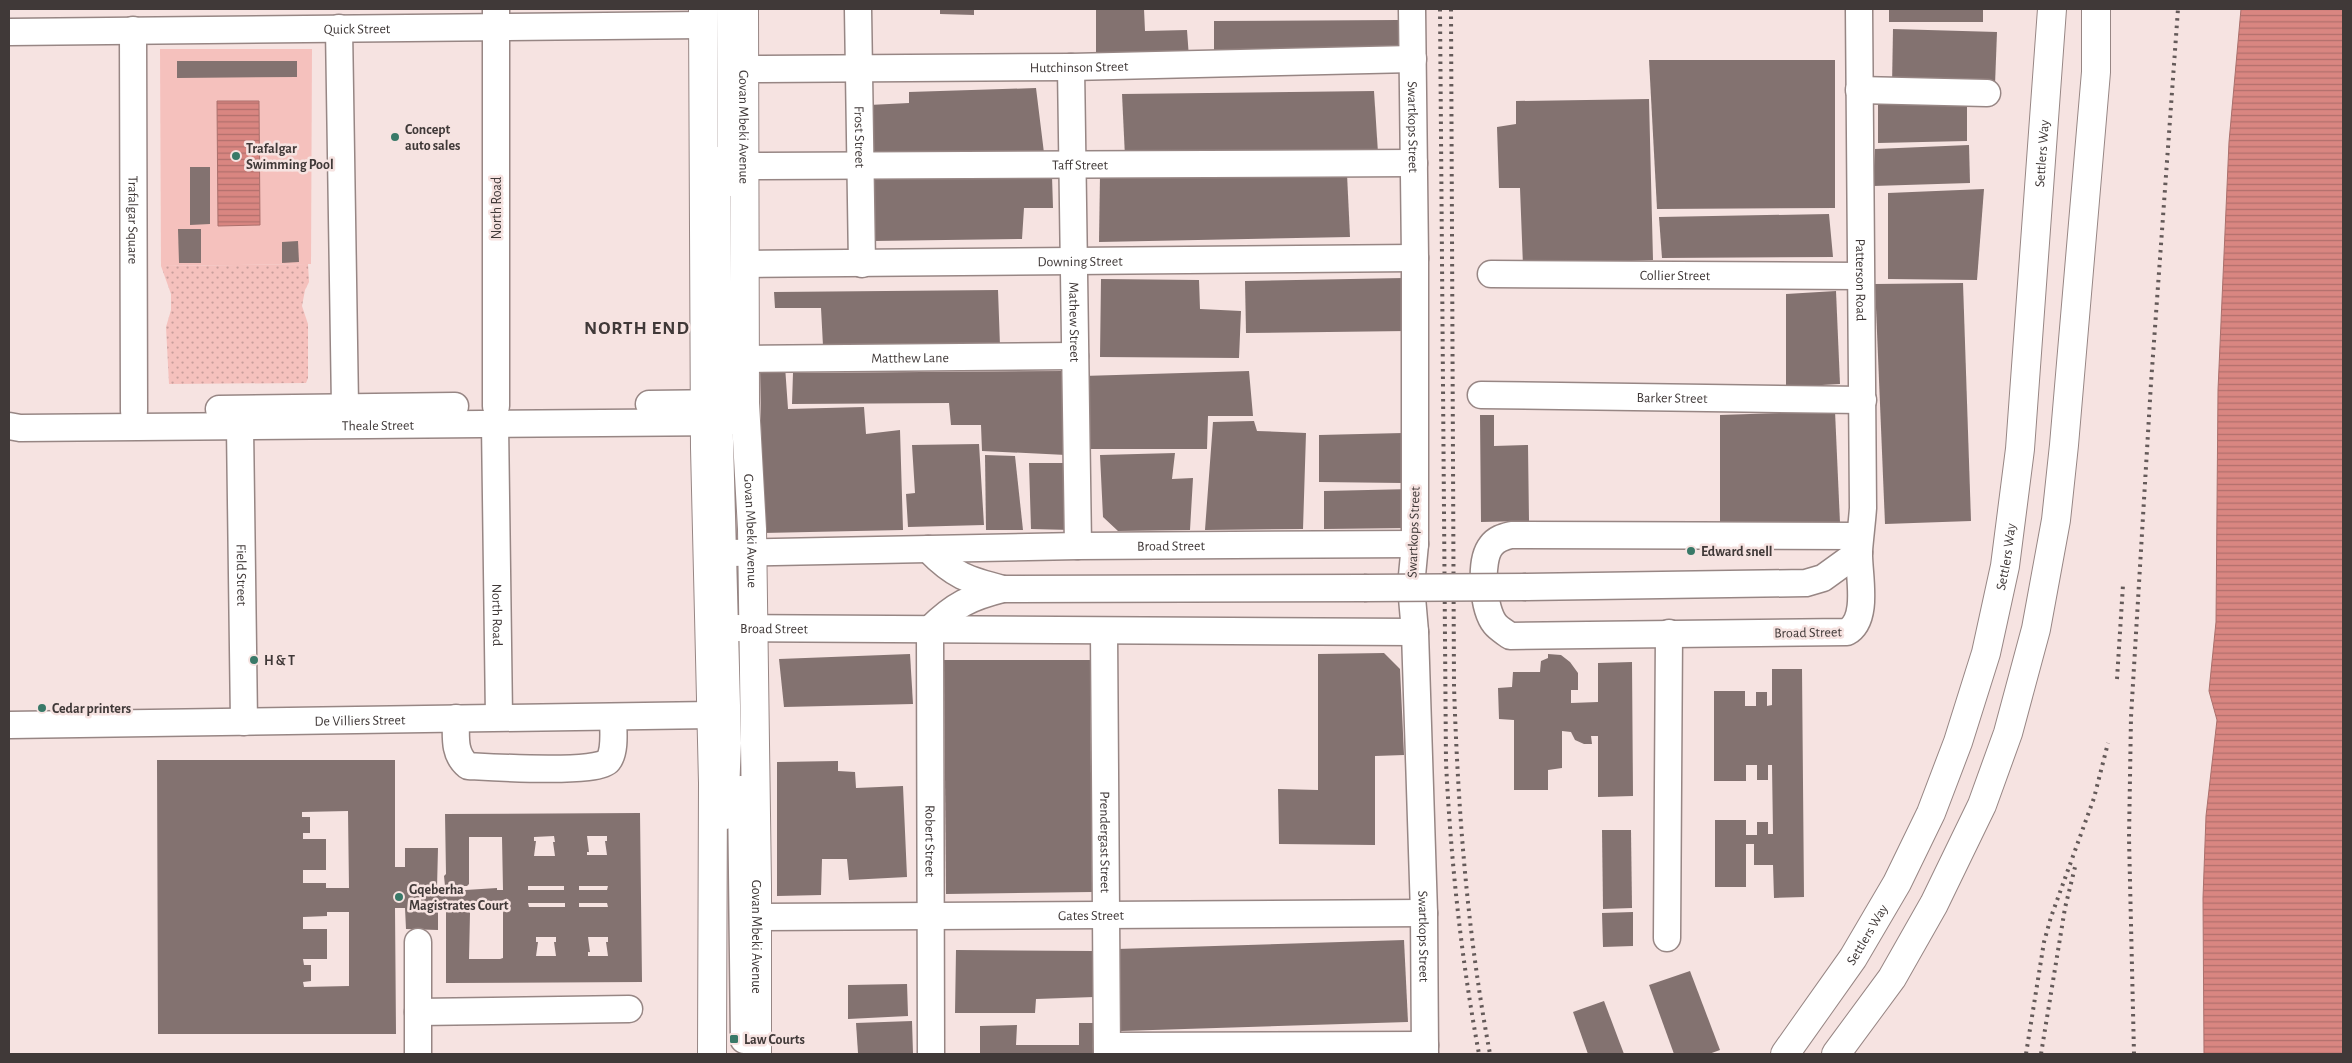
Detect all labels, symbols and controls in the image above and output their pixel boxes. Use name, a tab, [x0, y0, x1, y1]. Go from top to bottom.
street label: Quick Street	[324, 22, 391, 37]
street label: Hutchinson Street	[1030, 60, 1129, 75]
street label: Govan Mbeki Avenue	[736, 70, 750, 184]
street label: Swartkops Street	[1405, 81, 1420, 173]
street label: Frost Street	[852, 106, 867, 169]
street label: Settlers Way	[2033, 119, 2052, 188]
place label: Concept auto sales	[405, 123, 460, 153]
marker: Concept auto sales	[389, 131, 401, 143]
place label: Trafalgar Swimming Pool	[246, 142, 334, 172]
marker: Trafalgar Swimming Pool	[230, 150, 242, 162]
street label: Taff Street	[1052, 158, 1109, 173]
street label: Trafalgar Square	[125, 176, 140, 264]
street label: North Road	[490, 177, 504, 239]
street label: Patterson Road	[1853, 239, 1868, 321]
street label: Downing Street	[1037, 255, 1123, 269]
street label: Collier Street	[1640, 269, 1711, 283]
street label: Mathew Street	[1066, 282, 1081, 363]
district label: NORTH END	[584, 319, 690, 338]
street label: Matthew Lane	[871, 351, 949, 366]
street label: Barker Street	[1636, 391, 1708, 406]
street label: Theale Street	[342, 419, 415, 433]
street label: Govan Mbeki Avenue	[741, 474, 759, 588]
street label: Swartkops Street	[1405, 486, 1423, 578]
street label: Settlers Way	[1994, 522, 2018, 592]
street label: Broad Street	[1137, 539, 1205, 554]
street label: Field Street	[234, 544, 248, 607]
marker: Edward snell	[1685, 545, 1697, 557]
place label: Edward snell	[1701, 545, 1773, 559]
street label: North Road	[489, 584, 504, 646]
street label: Broad Street	[740, 622, 808, 636]
street label: Broad Street	[1774, 625, 1843, 641]
marker: H & T	[248, 654, 260, 666]
place label: H & T	[264, 654, 295, 668]
marker: Cedar printers	[36, 702, 48, 714]
place label: Cedar printers	[52, 702, 131, 716]
street label: De Villiers Street	[314, 713, 406, 729]
street label: Prendergast Street	[1097, 791, 1112, 893]
street label: Robert Street	[922, 805, 937, 878]
street label: Govan Mbeki Avenue	[749, 880, 763, 994]
place label: Gqeberha Magistrates Court	[409, 883, 509, 913]
marker: Gqeberha Magistrates Court	[393, 891, 405, 903]
street label: Swartkops Street	[1415, 891, 1430, 983]
street label: Settlers Way	[1844, 902, 1891, 968]
street label: Gates Street	[1058, 909, 1125, 923]
marker: Law Courts	[728, 1033, 740, 1045]
place label: Law Courts	[744, 1033, 805, 1047]

